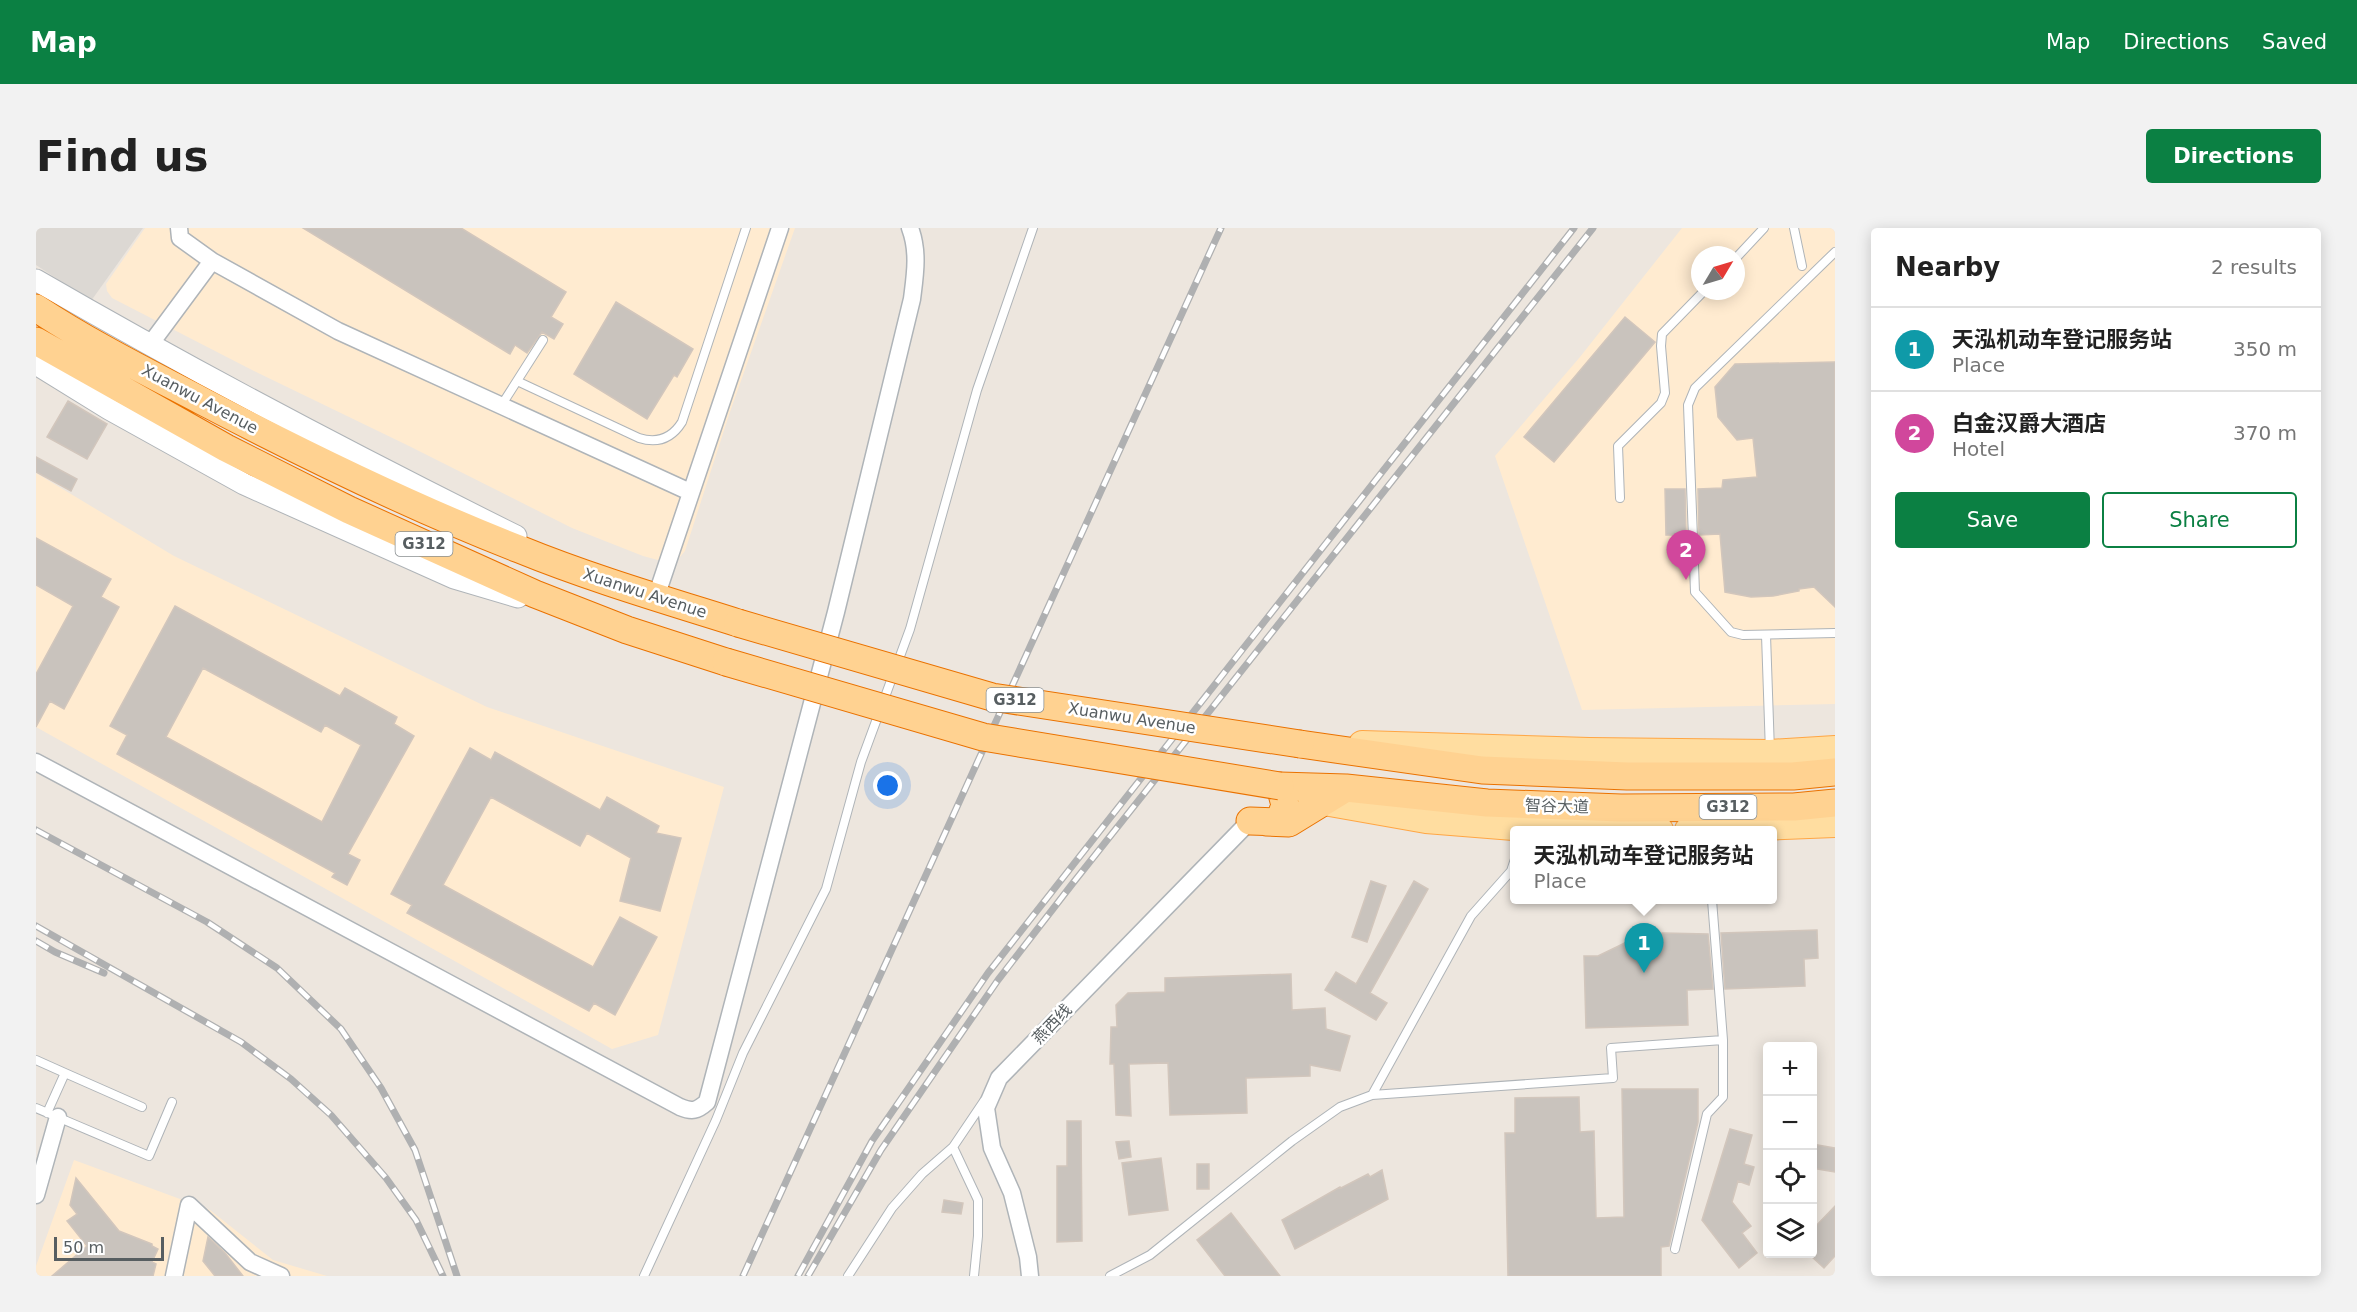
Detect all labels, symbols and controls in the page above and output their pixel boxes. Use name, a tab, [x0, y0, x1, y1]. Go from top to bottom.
text: Map	[30, 26, 97, 59]
text: Map	[2046, 30, 2090, 54]
text: Directions	[2123, 30, 2229, 54]
text: Saved	[2262, 30, 2327, 54]
button: Directions	[2146, 129, 2321, 183]
text: Find us	[36, 132, 209, 181]
north arrow	[1691, 246, 1745, 300]
text: Nearby	[1895, 252, 2000, 282]
text: 2 results	[2211, 255, 2297, 279]
text: 天泓机动车登记服务站	[1952, 327, 2172, 352]
text: 1	[1908, 337, 1921, 361]
text: 350 m	[2233, 337, 2297, 361]
text: Place	[1952, 353, 2005, 377]
street label: Xuanwu Avenue	[139, 360, 261, 438]
text: 白金汉爵大酒店	[1952, 411, 2106, 436]
text: 2	[1908, 421, 1921, 445]
text: 370 m	[2233, 421, 2297, 445]
text: Hotel	[1952, 437, 2005, 461]
button: Save	[1895, 492, 2090, 548]
button: Share	[2102, 492, 2297, 548]
pin: 2	[1666, 530, 1706, 580]
road number: G312	[396, 532, 452, 556]
street label: Xuanwu Avenue	[581, 564, 709, 622]
road number: G312	[986, 688, 1044, 712]
street label: Xuanwu Avenue	[1067, 699, 1197, 737]
your location	[873, 771, 902, 800]
street label: 智谷大道	[1525, 795, 1589, 817]
road number: G312	[1700, 795, 1756, 819]
popup	[1510, 826, 1777, 904]
text: 天泓机动车登记服务站	[1533, 843, 1754, 868]
text: Place	[1533, 869, 1587, 893]
pin: 1	[1624, 924, 1664, 973]
street label: 燕西线	[1028, 1000, 1076, 1048]
map controls	[1763, 1042, 1817, 1258]
button: +	[1763, 1042, 1817, 1096]
button: −	[1763, 1096, 1817, 1150]
button: locate	[1763, 1150, 1817, 1204]
button: layers	[1763, 1204, 1817, 1258]
scale bar	[54, 1234, 164, 1262]
text: 50 m	[63, 1238, 104, 1257]

